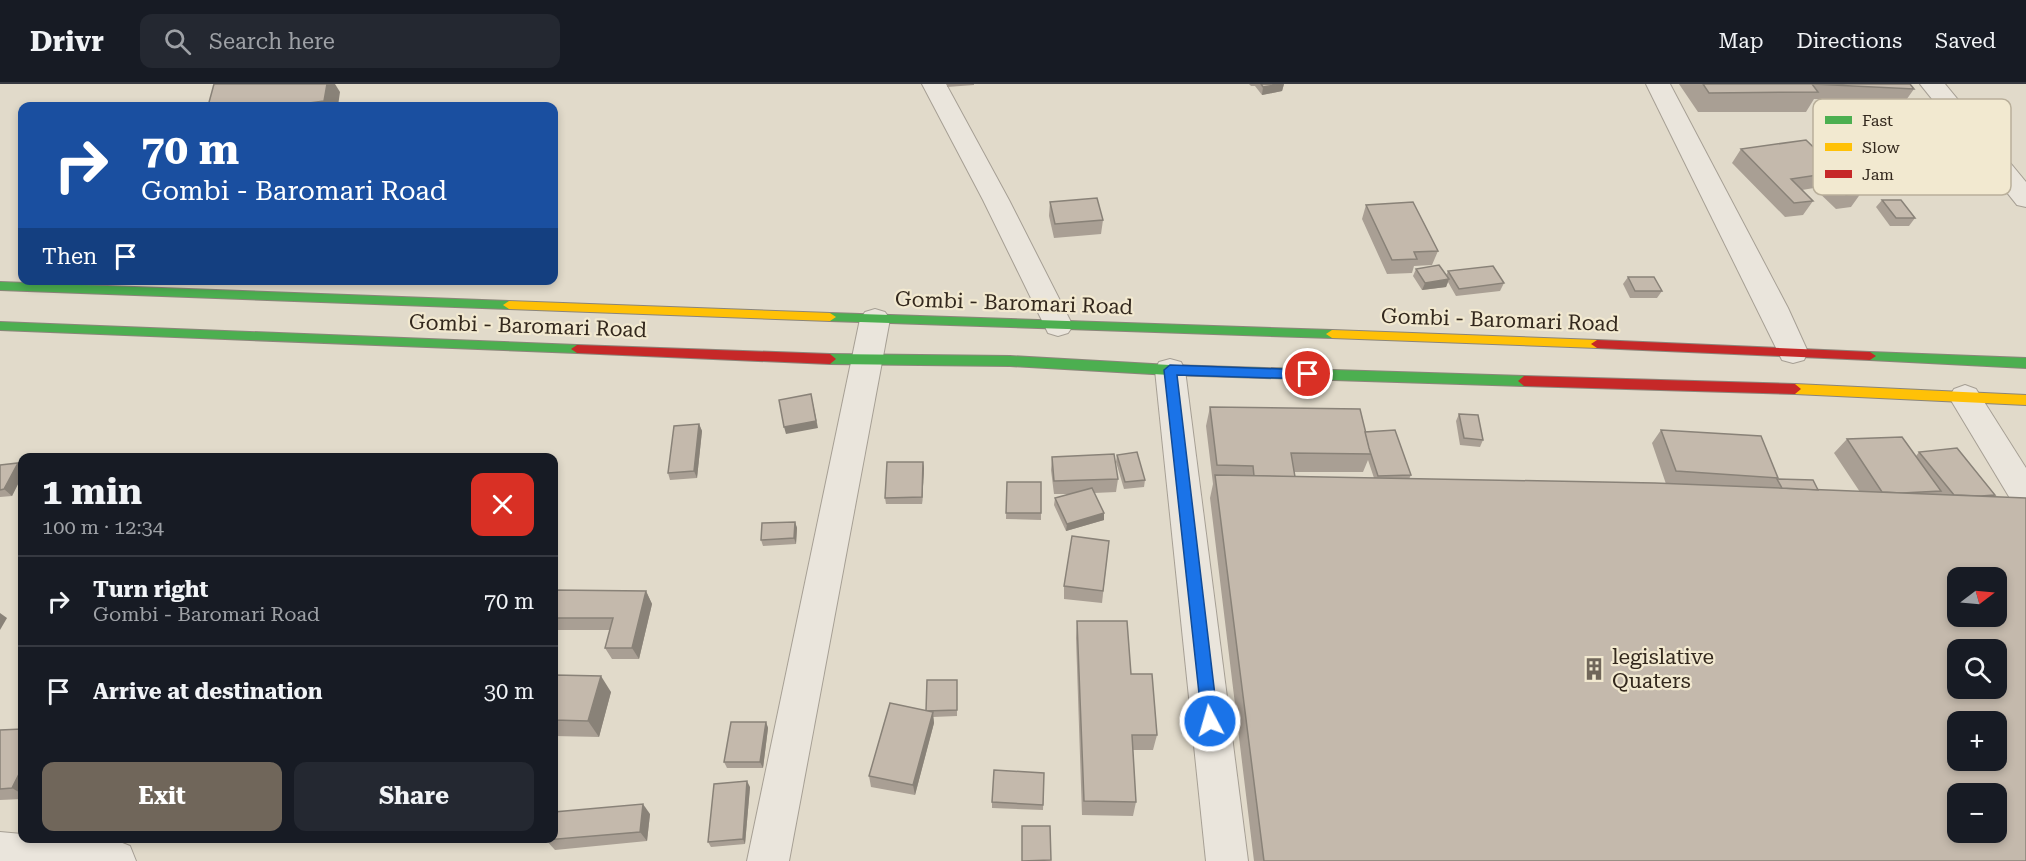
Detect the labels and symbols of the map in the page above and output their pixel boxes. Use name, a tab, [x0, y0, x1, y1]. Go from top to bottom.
legend	[1813, 99, 2011, 195]
text: Fast	[1862, 111, 1893, 130]
text: Slow	[1862, 138, 1900, 157]
text: Jam	[1862, 165, 1894, 184]
street label: Gombi - Baromari Road	[895, 287, 1134, 319]
street label: Gombi - Baromari Road	[1381, 304, 1620, 336]
street label: Gombi - Baromari Road	[409, 310, 648, 342]
pin	[1282, 348, 1333, 399]
north arrow	[1947, 567, 2007, 627]
place label: legislative Quaters	[1612, 645, 1714, 693]
building icon: legislative Quaters	[1581, 656, 1607, 682]
position arrow	[1178, 689, 1242, 753]

